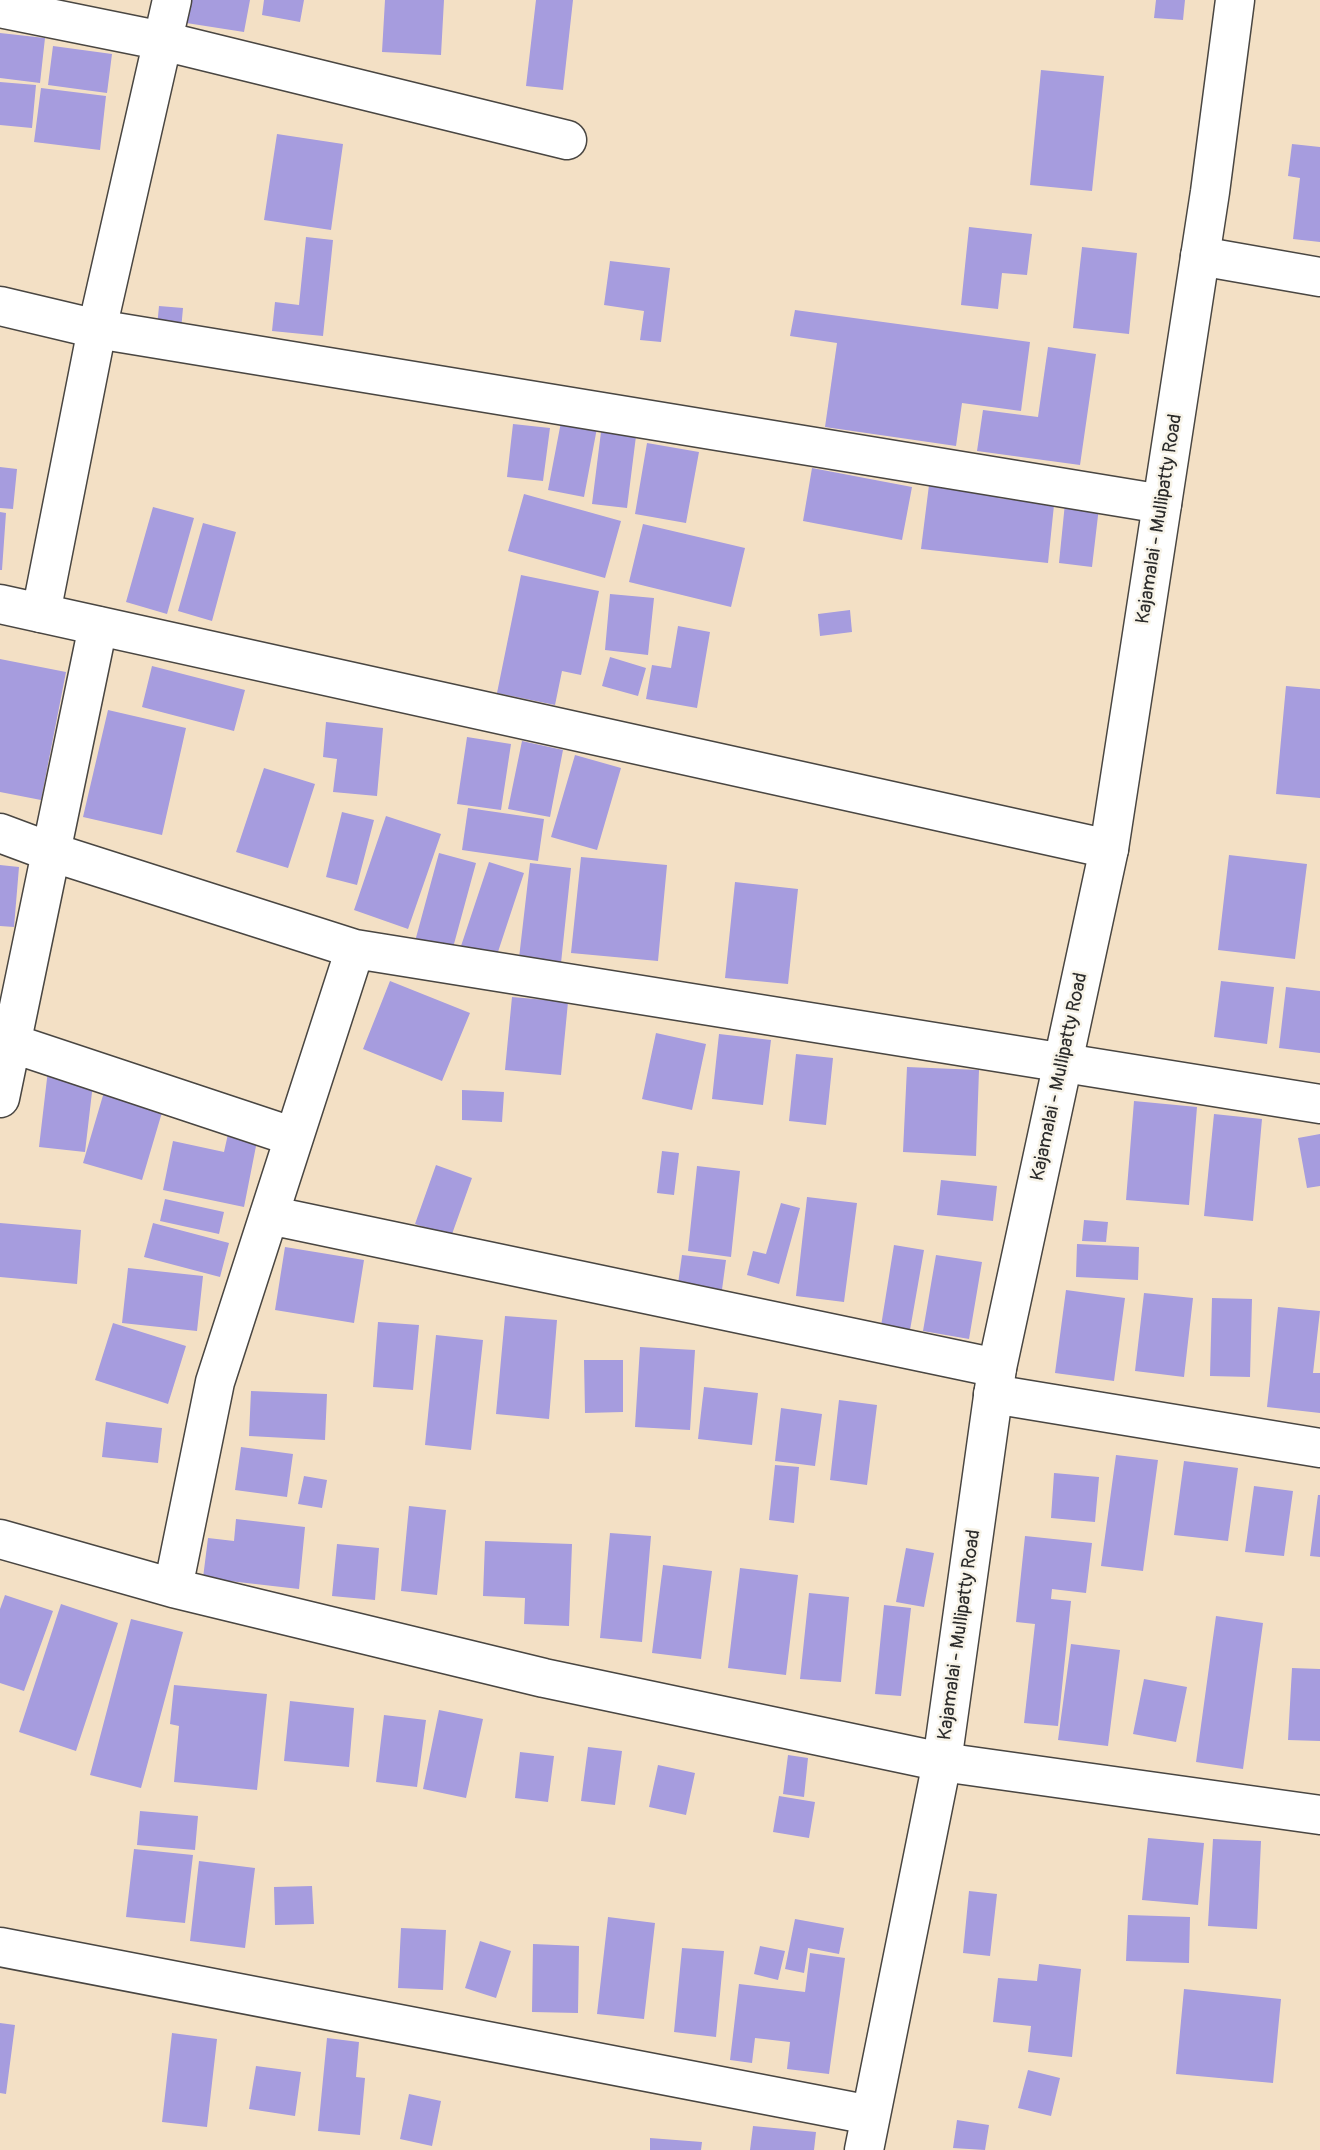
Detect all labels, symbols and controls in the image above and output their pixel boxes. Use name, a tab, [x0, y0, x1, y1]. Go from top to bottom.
street label: Kajamalai - Mullipatty Road	[1132, 412, 1188, 626]
street label: Kajamalai - Mullipatty Road	[1027, 971, 1093, 1183]
street label: Kajamalai - Mullipatty Road	[934, 1528, 986, 1742]

